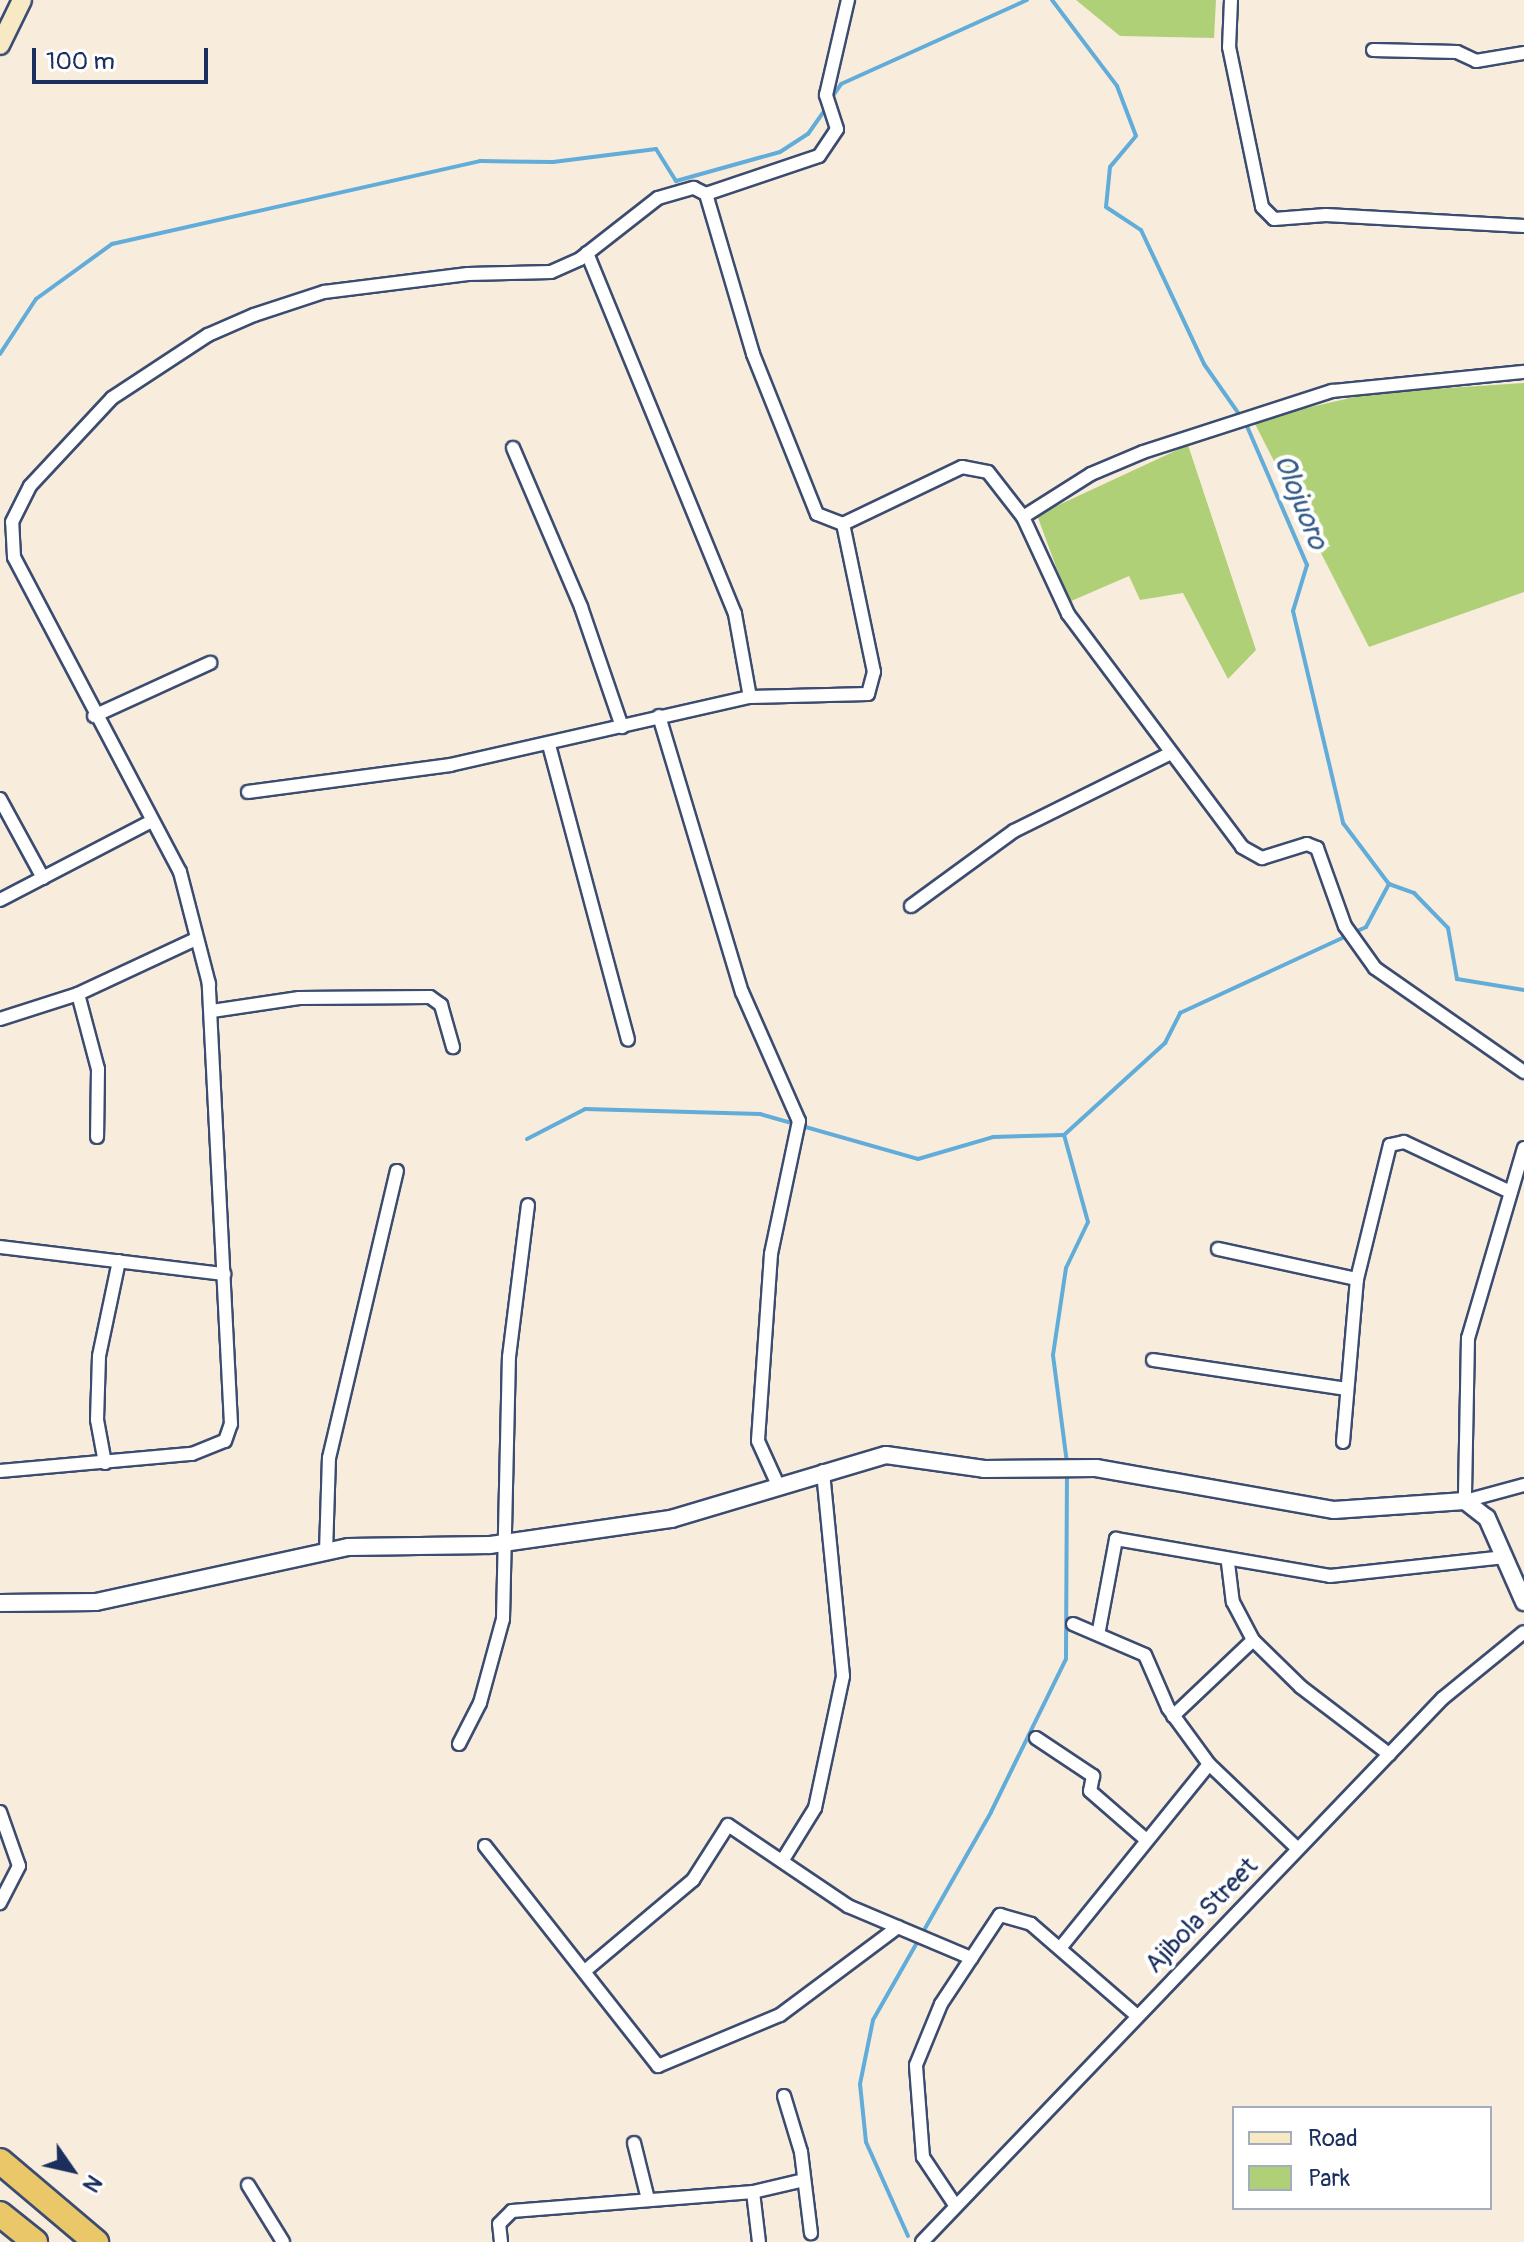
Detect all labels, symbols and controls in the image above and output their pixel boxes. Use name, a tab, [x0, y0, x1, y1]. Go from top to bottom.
scale bar	[36, 32, 212, 82]
text: 100 m	[46, 47, 115, 76]
water label: Olojuoro	[1266, 450, 1334, 554]
street label: Ajibola Street	[1139, 1852, 1265, 1980]
legend	[1232, 2106, 1492, 2210]
text: Road	[1308, 2124, 1358, 2153]
north arrow	[32, 2130, 112, 2210]
text: Park	[1308, 2164, 1350, 2193]
text: N	[76, 2169, 108, 2197]

